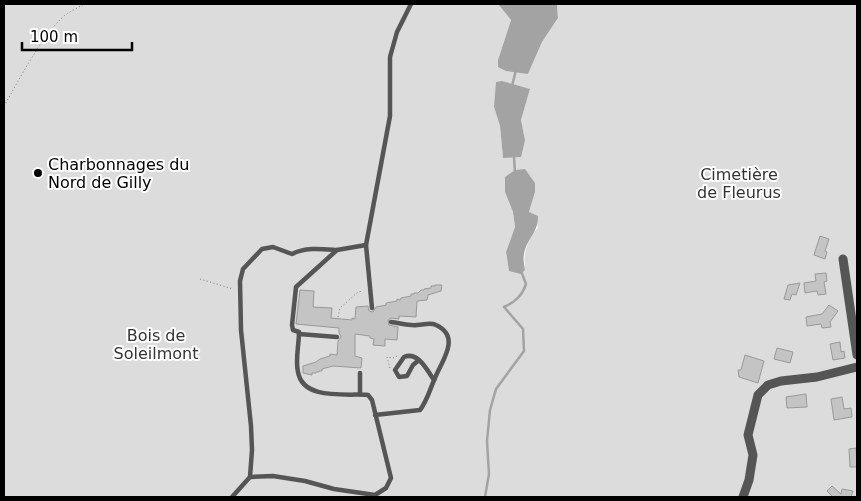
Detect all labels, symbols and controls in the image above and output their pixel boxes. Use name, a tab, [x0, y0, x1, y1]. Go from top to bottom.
scale bar	[22, 20, 132, 52]
text: 100 m	[30, 28, 78, 46]
place label: Charbonnages du Nord de Gilly	[48, 155, 189, 192]
park label: Cimetière de Fleurus	[697, 165, 781, 202]
marker: Charbonnages du Nord de Gilly	[32, 167, 44, 179]
park label: Bois de Soleilmont	[114, 326, 198, 363]

